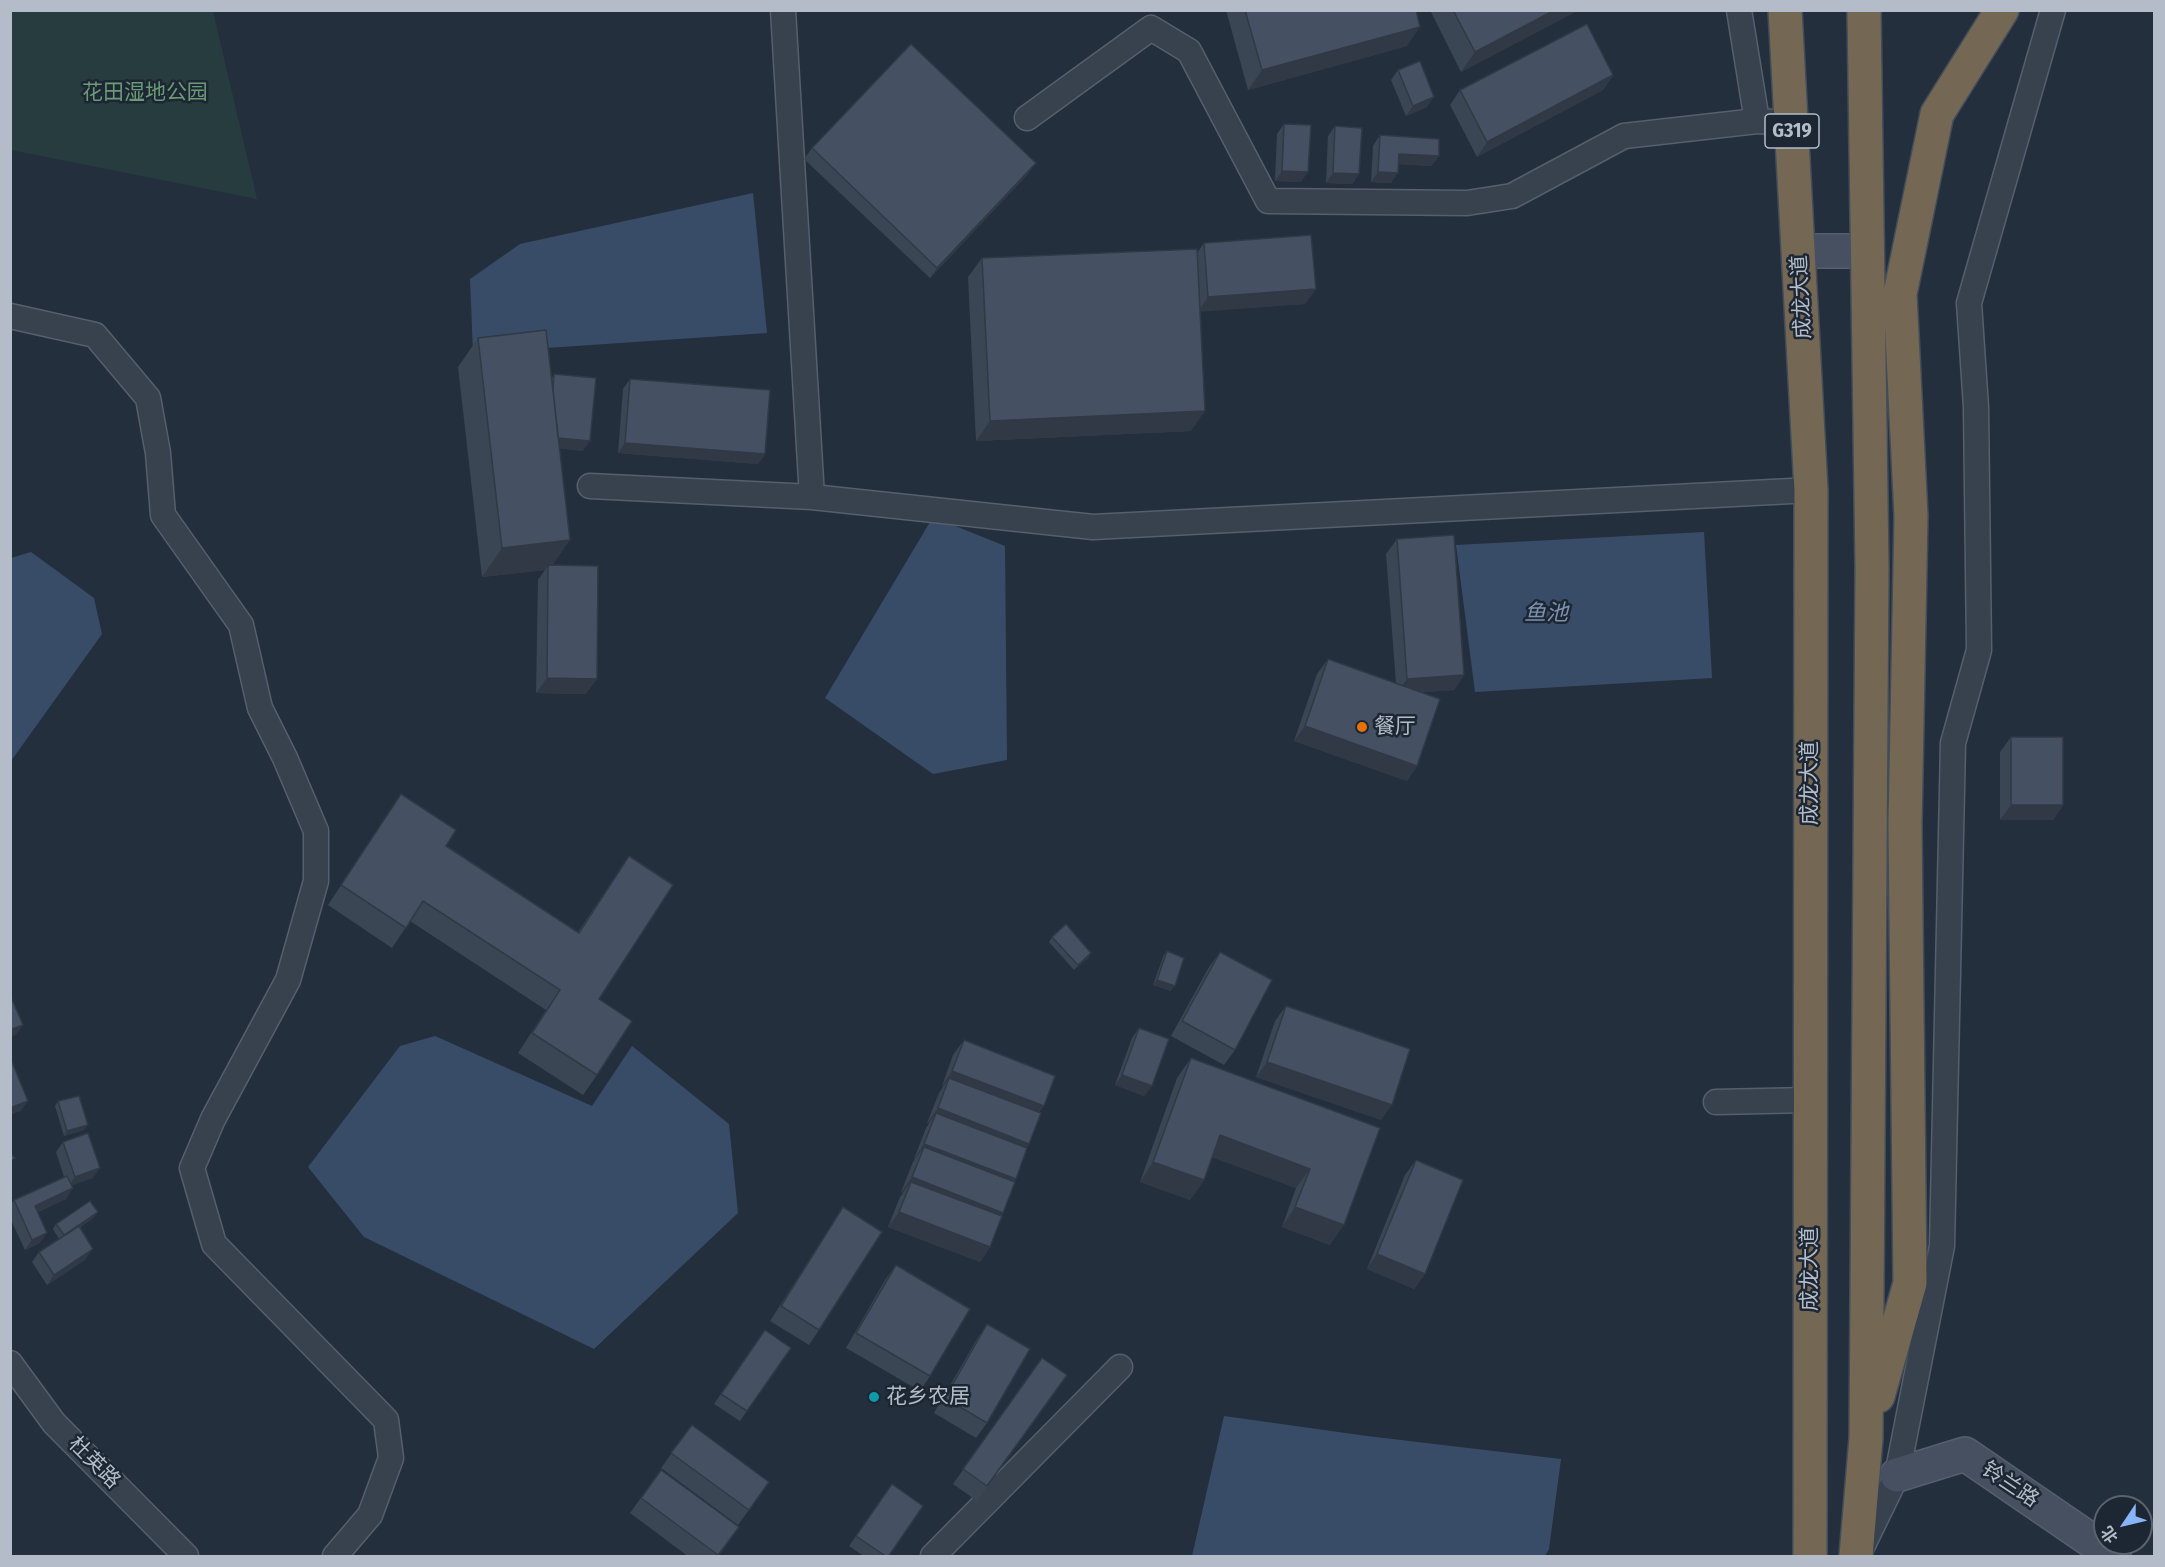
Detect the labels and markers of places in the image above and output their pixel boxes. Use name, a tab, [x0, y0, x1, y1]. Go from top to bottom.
place label: 餐厅	[1374, 714, 1416, 740]
marker: 餐厅	[1355, 720, 1369, 734]
place label: 花乡农居	[886, 1384, 970, 1410]
marker: 花乡农居	[867, 1390, 881, 1404]

